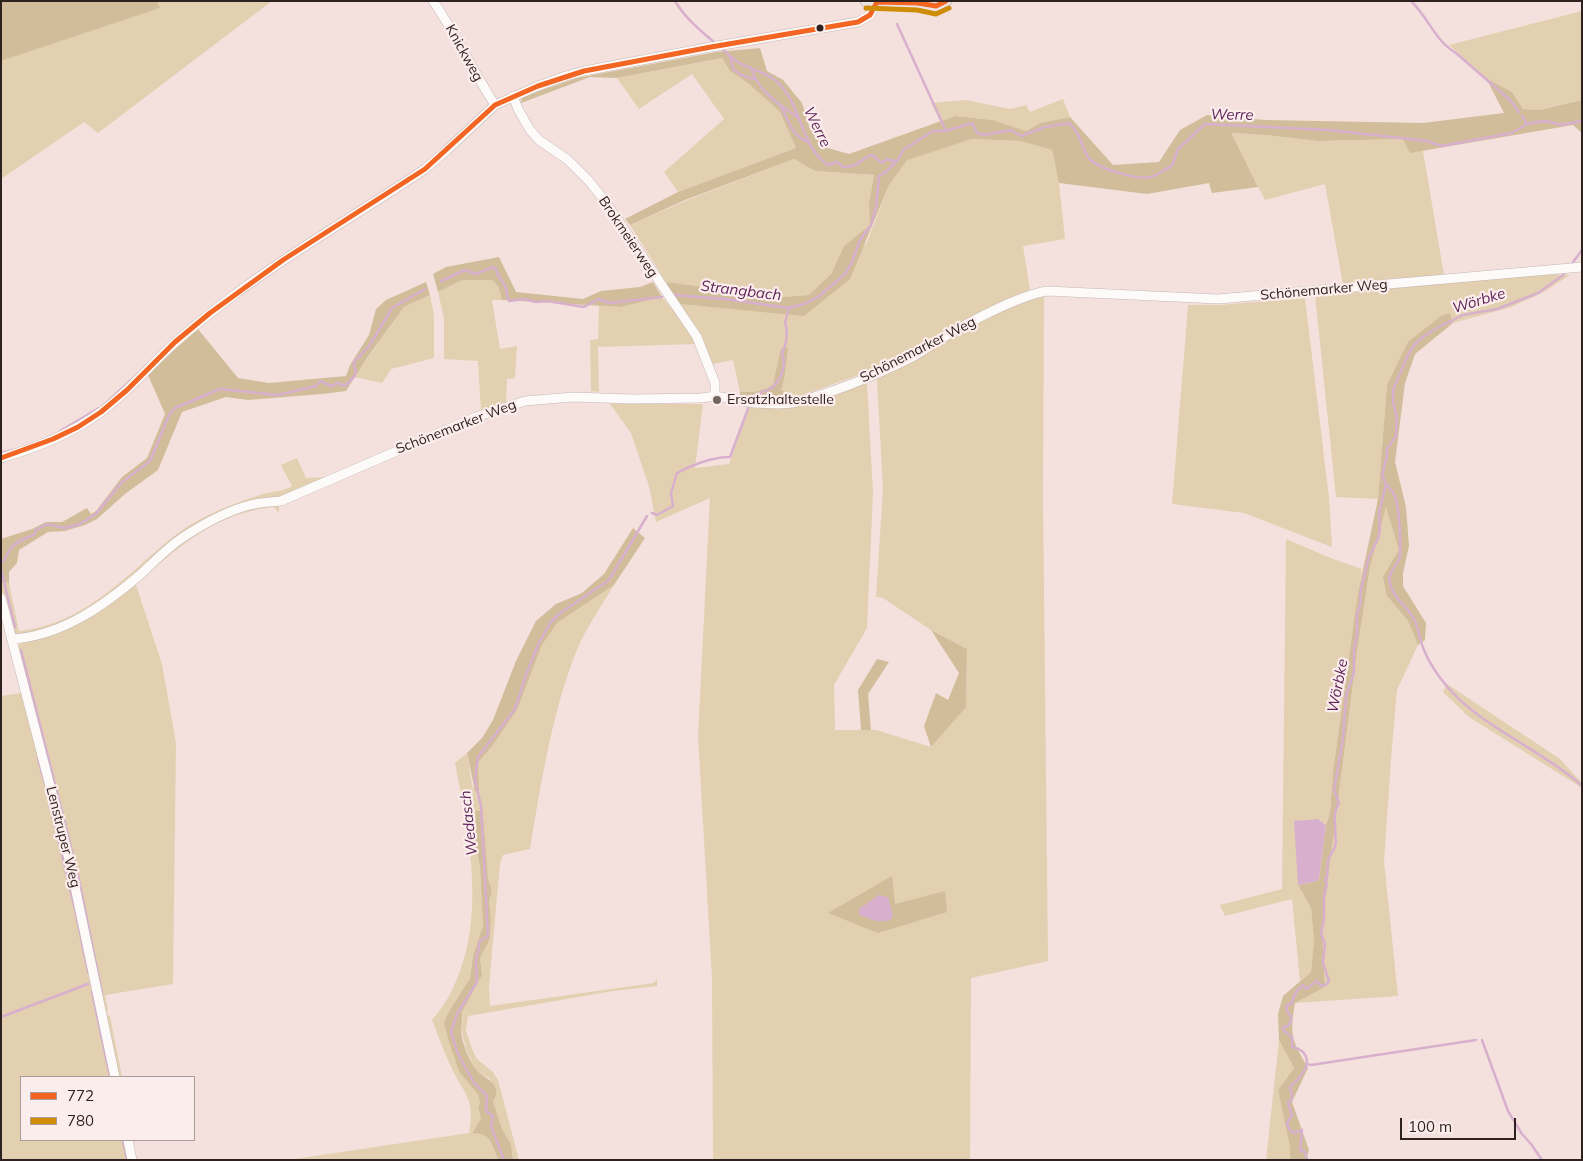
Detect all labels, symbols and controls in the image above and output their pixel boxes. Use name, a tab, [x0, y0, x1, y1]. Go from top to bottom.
street label: Knickweg	[442, 22, 486, 84]
unlabelled marker	[815, 23, 825, 33]
water label: Werre	[800, 104, 834, 150]
water label: Werre	[1210, 106, 1254, 124]
street label: Brokmeierweg	[595, 193, 661, 281]
street label: Schönemarker Weg	[1260, 276, 1388, 304]
water label: Strangbach	[700, 277, 782, 305]
water label: Wörbke	[1450, 284, 1508, 318]
street label: Schönemarker Weg	[857, 314, 979, 386]
place label: Ersatzhaltestelle	[727, 392, 834, 408]
marker: Ersatzhaltestelle	[711, 394, 723, 406]
street label: Schönemarker Weg	[393, 396, 519, 458]
water label: Wörbke	[1324, 658, 1352, 714]
street label: Lenstruper Weg	[42, 785, 84, 889]
water label: Wedasch	[457, 789, 481, 857]
legend	[20, 1076, 195, 1141]
text: 772	[67, 1086, 94, 1105]
scale bar	[1403, 1108, 1519, 1140]
text: 780	[67, 1111, 94, 1130]
text: 100 m	[1408, 1117, 1452, 1136]

